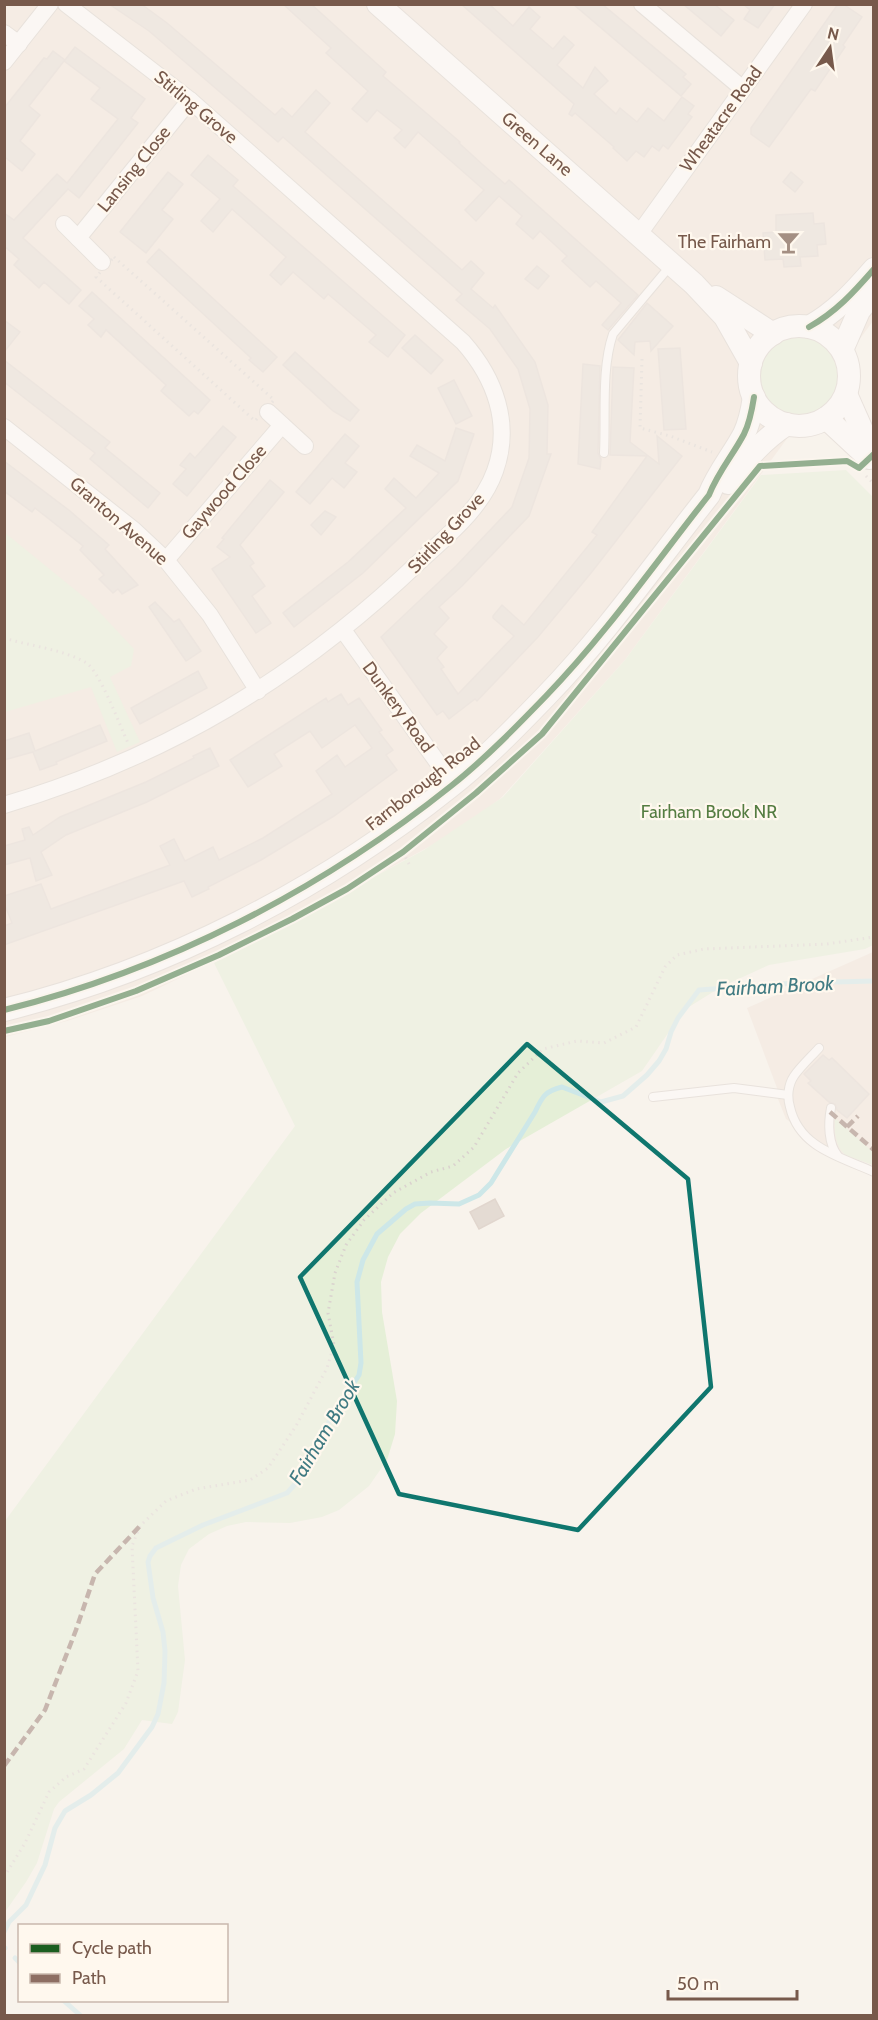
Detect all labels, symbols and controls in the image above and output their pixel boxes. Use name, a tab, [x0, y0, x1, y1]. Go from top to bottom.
north arrow	[800, 18, 860, 78]
text: N	[826, 23, 841, 44]
street label: Wheatacre Road	[675, 62, 767, 176]
street label: Stirling Grove	[150, 66, 242, 148]
street label: Green Lane	[497, 107, 577, 181]
street label: Lansing Close	[93, 122, 175, 216]
bar icon: The Fairham	[776, 229, 802, 255]
place label: The Fairham	[678, 231, 771, 253]
street label: Gaywood Close	[177, 440, 271, 544]
street label: Granton Avenue	[65, 472, 173, 570]
street label: Stirling Grove	[403, 488, 489, 578]
street label: Dunkery Road	[358, 657, 438, 757]
street label: Farnborough Road	[361, 732, 485, 836]
park label: Fairham Brook NR	[641, 801, 777, 823]
water label: Fairham Brook	[716, 971, 836, 1001]
water label: Fairham Brook	[283, 1374, 365, 1489]
legend	[18, 1924, 228, 2002]
text: Cycle path	[72, 1937, 152, 1959]
scale bar	[668, 1963, 797, 2001]
text: Path	[72, 1967, 106, 1989]
text: 50 m	[677, 1973, 719, 1995]

